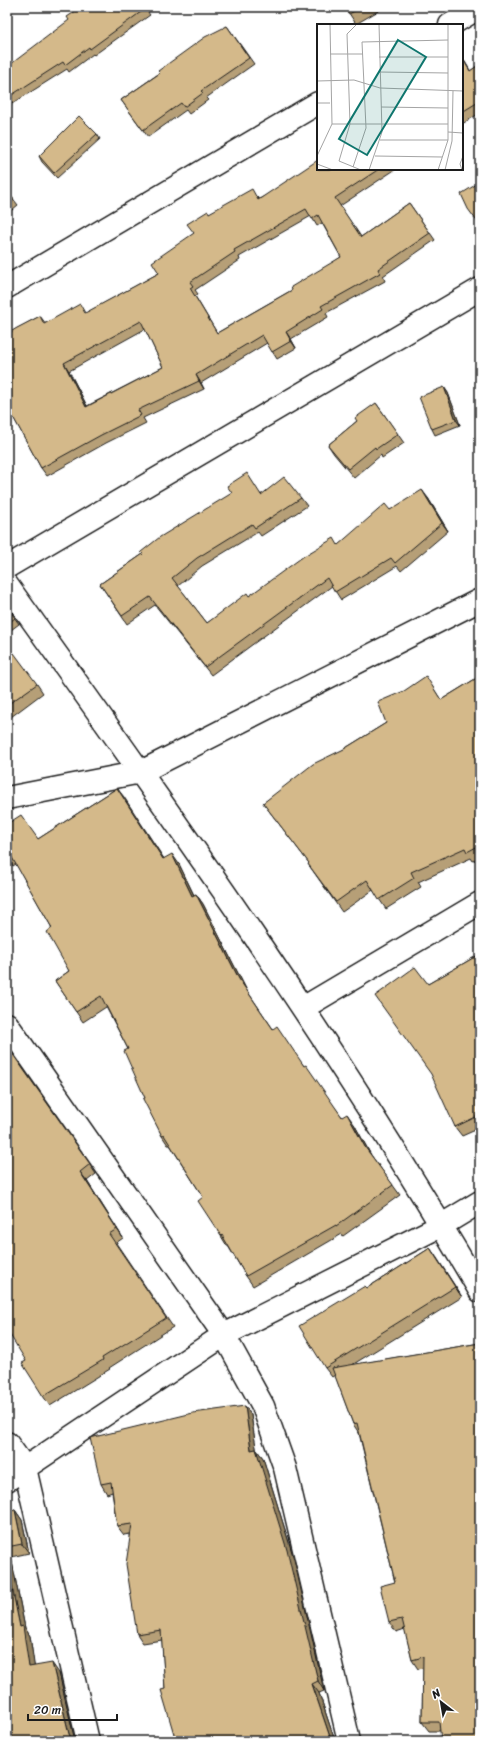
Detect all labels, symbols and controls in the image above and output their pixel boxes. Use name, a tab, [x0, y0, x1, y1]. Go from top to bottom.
inset map	[317, 24, 463, 170]
north arrow	[421, 1682, 461, 1722]
text: N	[427, 1684, 445, 1704]
scale bar	[28, 1696, 117, 1722]
text: 20 m	[34, 1699, 61, 1721]

